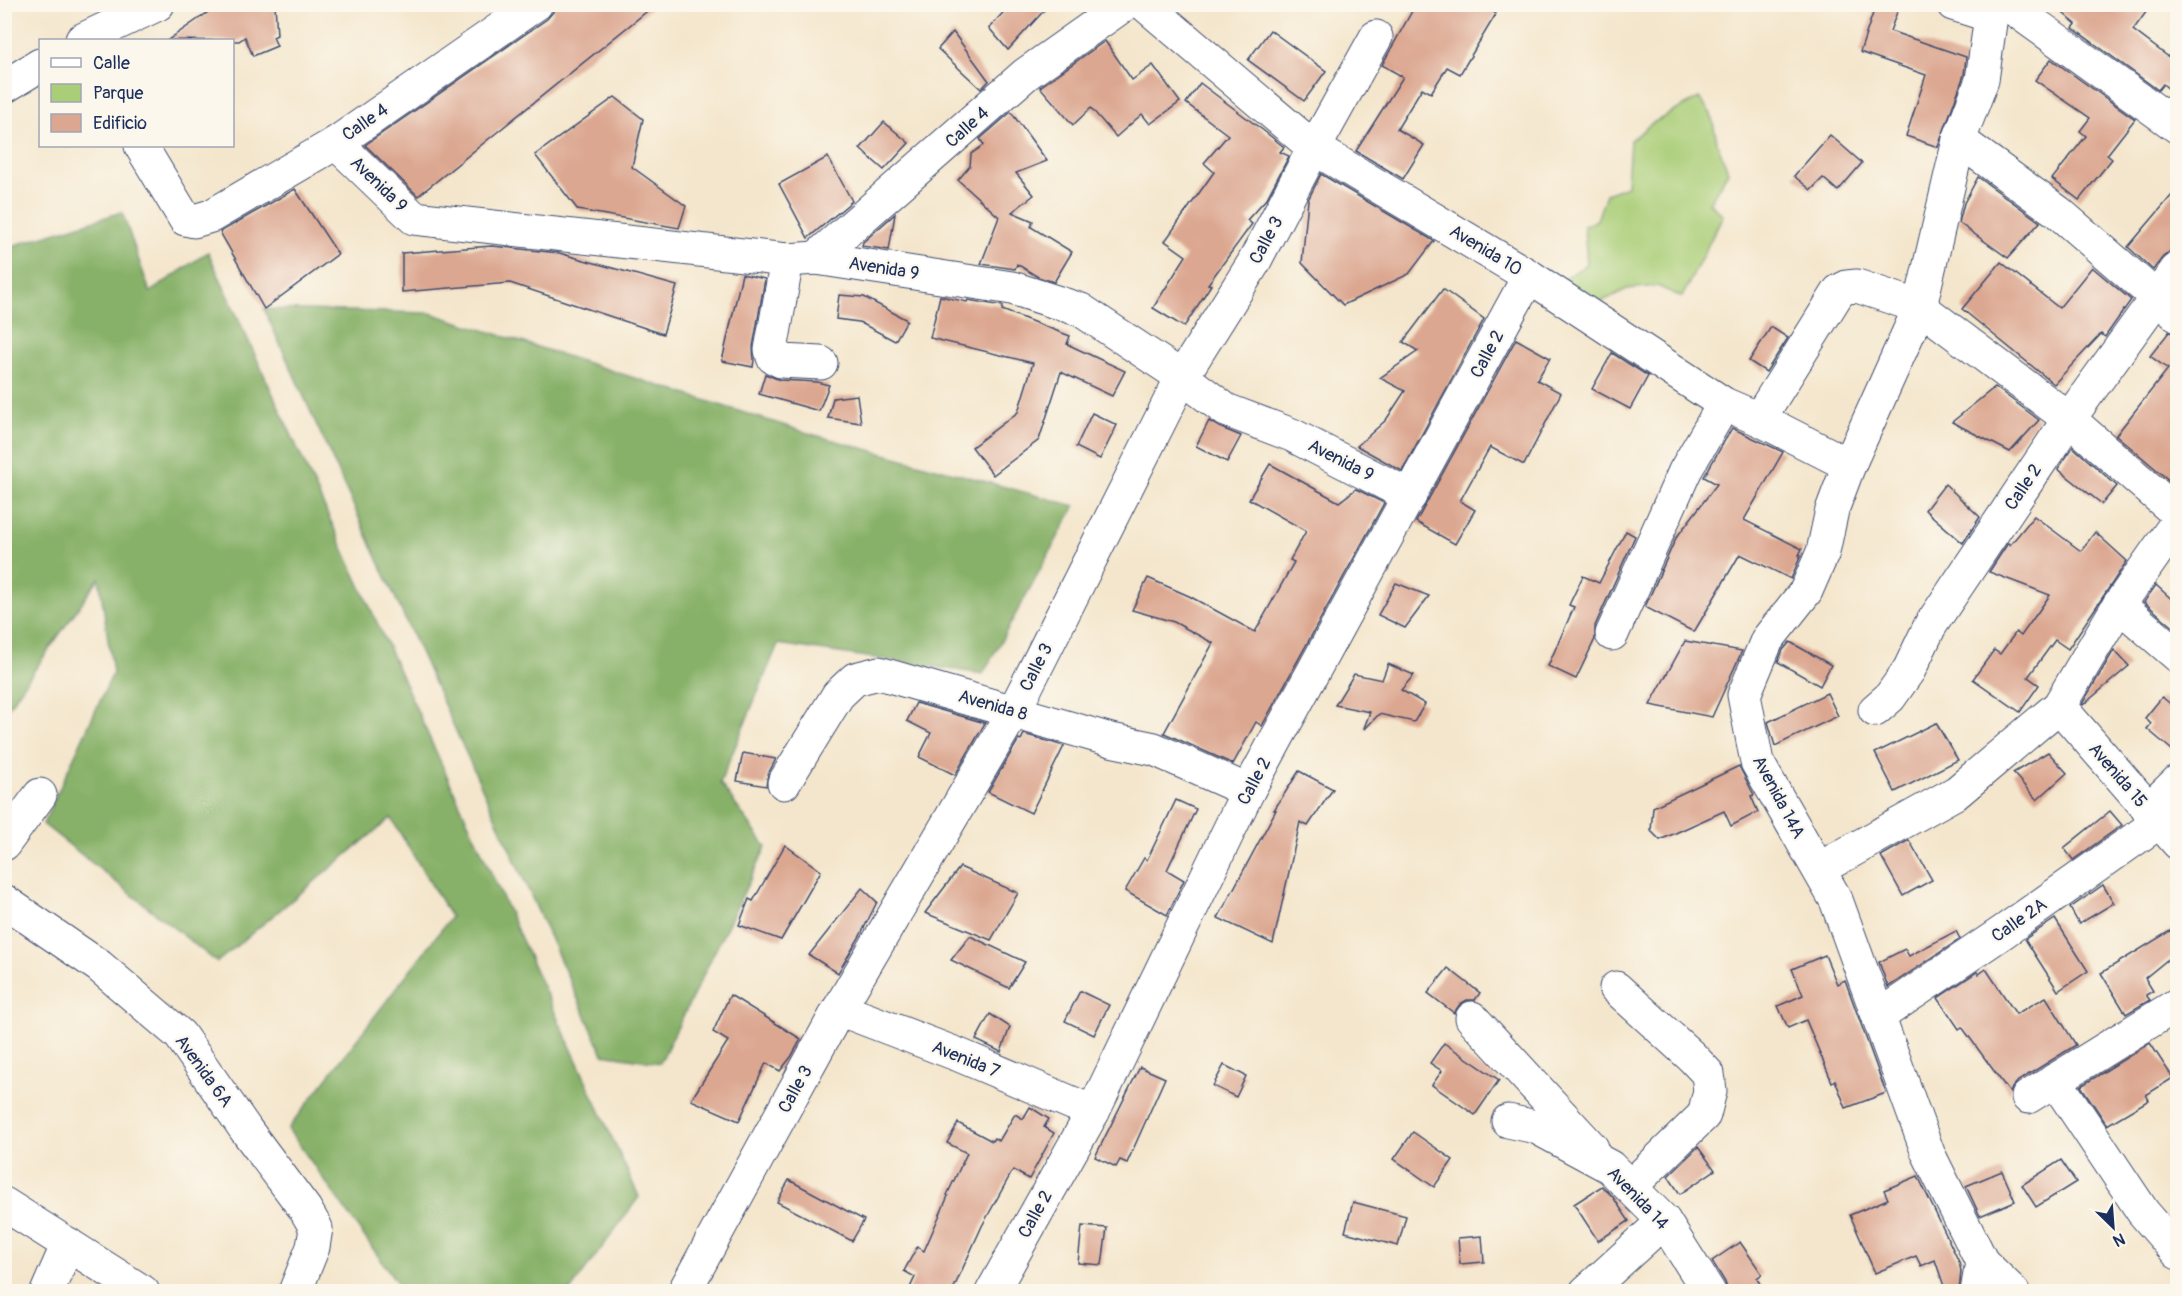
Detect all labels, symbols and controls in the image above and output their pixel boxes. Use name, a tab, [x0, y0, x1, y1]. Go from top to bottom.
legend	[39, 39, 234, 147]
text: Calle	[93, 52, 130, 75]
text: Parque	[93, 82, 143, 105]
street label: Calle 4	[338, 98, 393, 147]
street label: Calle 4	[941, 101, 994, 153]
text: Edificio	[93, 112, 147, 135]
street label: Avenida 9	[345, 151, 412, 217]
street label: Calle 3	[1244, 212, 1289, 268]
street label: Avenida 10	[1445, 220, 1526, 281]
street label: Avenida 9	[847, 252, 921, 285]
street label: Calle 2	[1465, 326, 1510, 382]
street label: Avenida 9	[1304, 434, 1378, 487]
street label: Calle 2	[2000, 460, 2047, 515]
street label: Calle 3	[1015, 639, 1058, 695]
street label: Avenida 8	[956, 685, 1030, 726]
street label: Avenida 15	[2083, 738, 2152, 812]
street label: Avenida 14A	[1747, 752, 1810, 843]
street label: Calle 2	[1232, 753, 1277, 809]
street label: Calle 2A	[1987, 893, 2052, 948]
street label: Avenida 6A	[170, 1031, 238, 1112]
street label: Avenida 7	[928, 1035, 1004, 1084]
street label: Calle 3	[773, 1061, 818, 1117]
street label: Avenida 14	[1602, 1162, 1674, 1235]
street label: Calle 2	[1013, 1186, 1058, 1242]
north arrow	[2083, 1197, 2143, 1257]
text: N	[2110, 1228, 2128, 1251]

